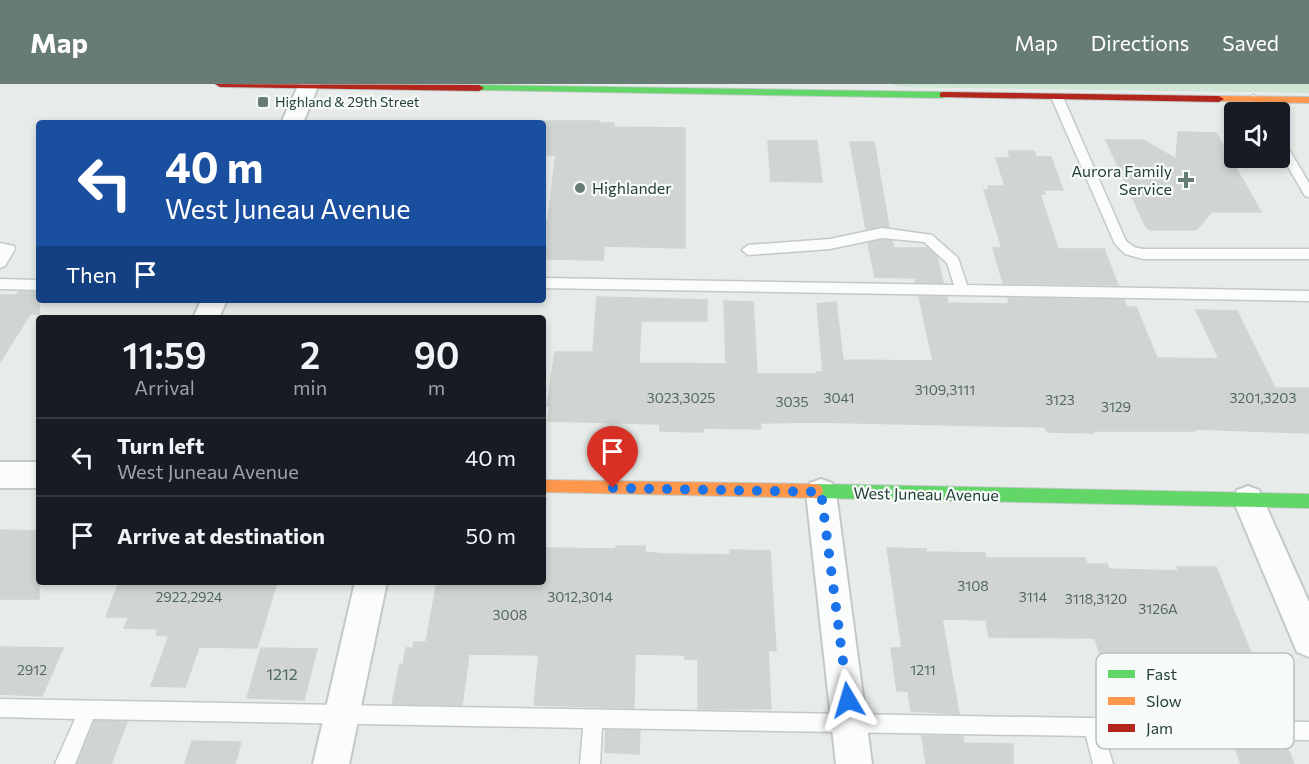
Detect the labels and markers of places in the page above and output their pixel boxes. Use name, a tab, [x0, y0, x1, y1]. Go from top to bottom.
place label: Highland & 29th Street	[275, 93, 420, 110]
marker: Highland & 29th Street	[256, 95, 270, 109]
place label: Aurora Family Service	[1071, 161, 1172, 198]
marker: Aurora Family Service	[1177, 171, 1195, 189]
place label: Highlander	[592, 178, 672, 197]
marker: Highlander	[573, 181, 587, 195]
pin	[587, 426, 638, 488]

